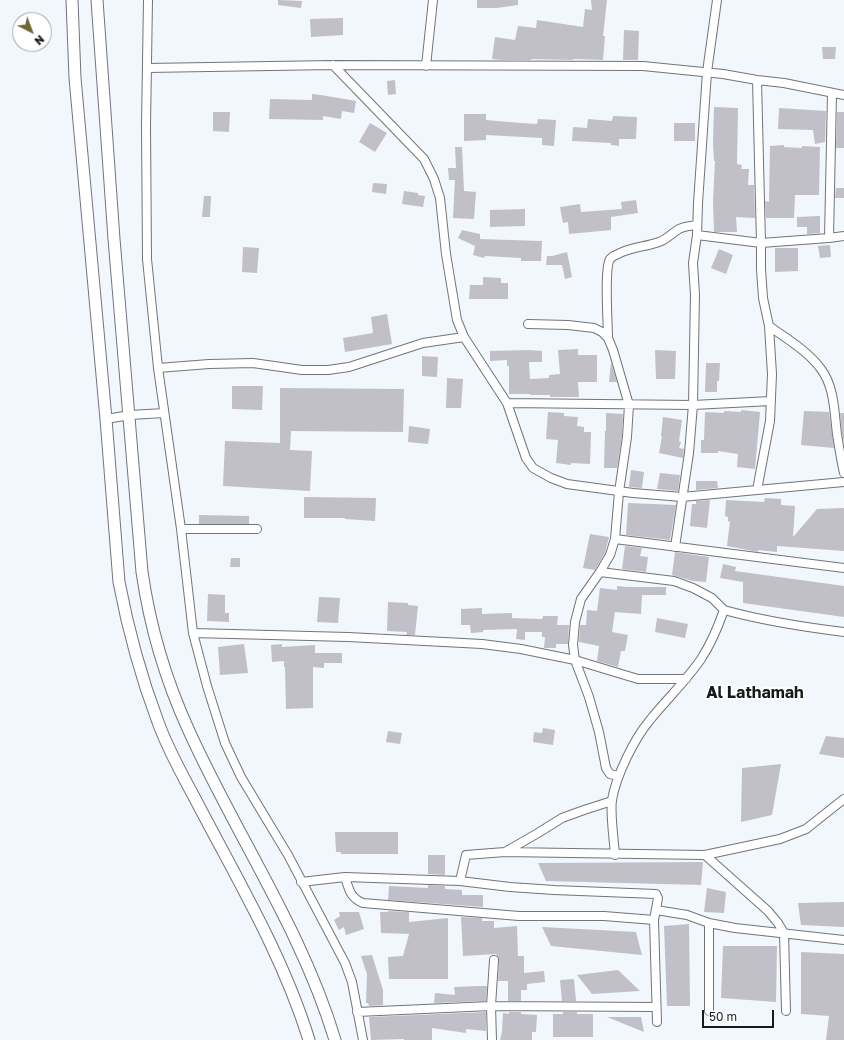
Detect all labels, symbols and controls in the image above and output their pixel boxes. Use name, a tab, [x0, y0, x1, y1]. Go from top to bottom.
north arrow	[12, 12, 52, 52]
text: N	[32, 33, 47, 48]
district label: Al Lathamah	[706, 683, 804, 703]
scale bar	[704, 1002, 776, 1028]
text: 50 m	[709, 1009, 737, 1024]

